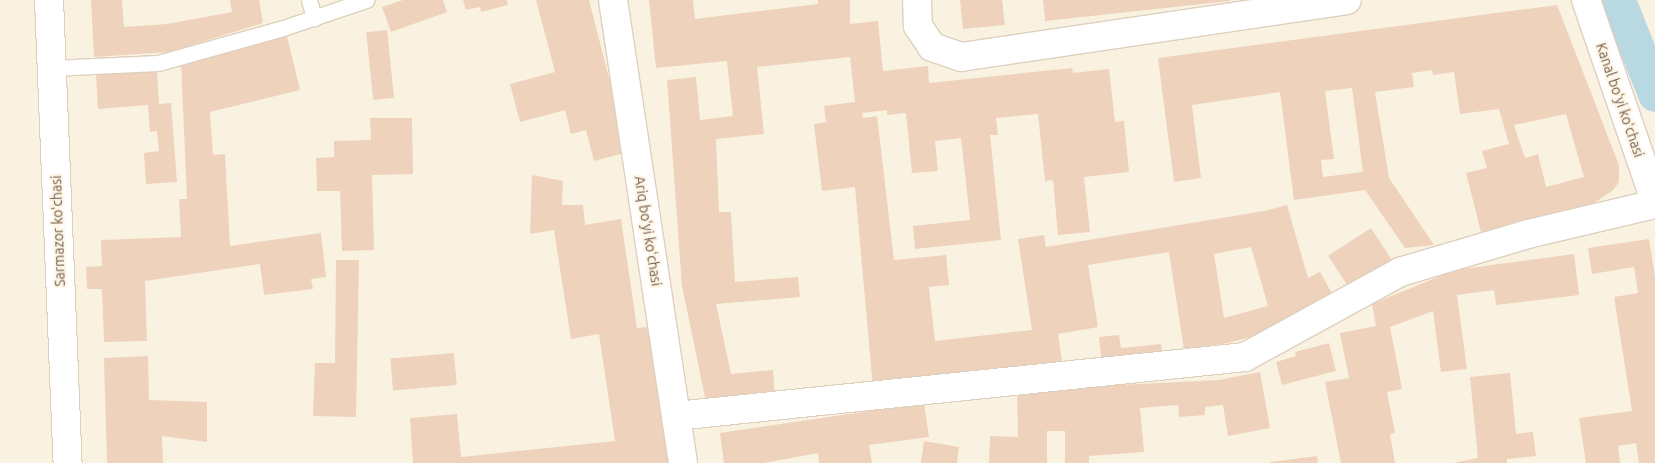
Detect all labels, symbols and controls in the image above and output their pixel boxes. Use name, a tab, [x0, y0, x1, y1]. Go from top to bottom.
street label: Kanal boʻyi koʻchasi	[1593, 41, 1647, 159]
street label: Sarmazor koʻchasi	[48, 175, 68, 287]
street label: Ariq boʻyi koʻchasi	[631, 175, 665, 287]

